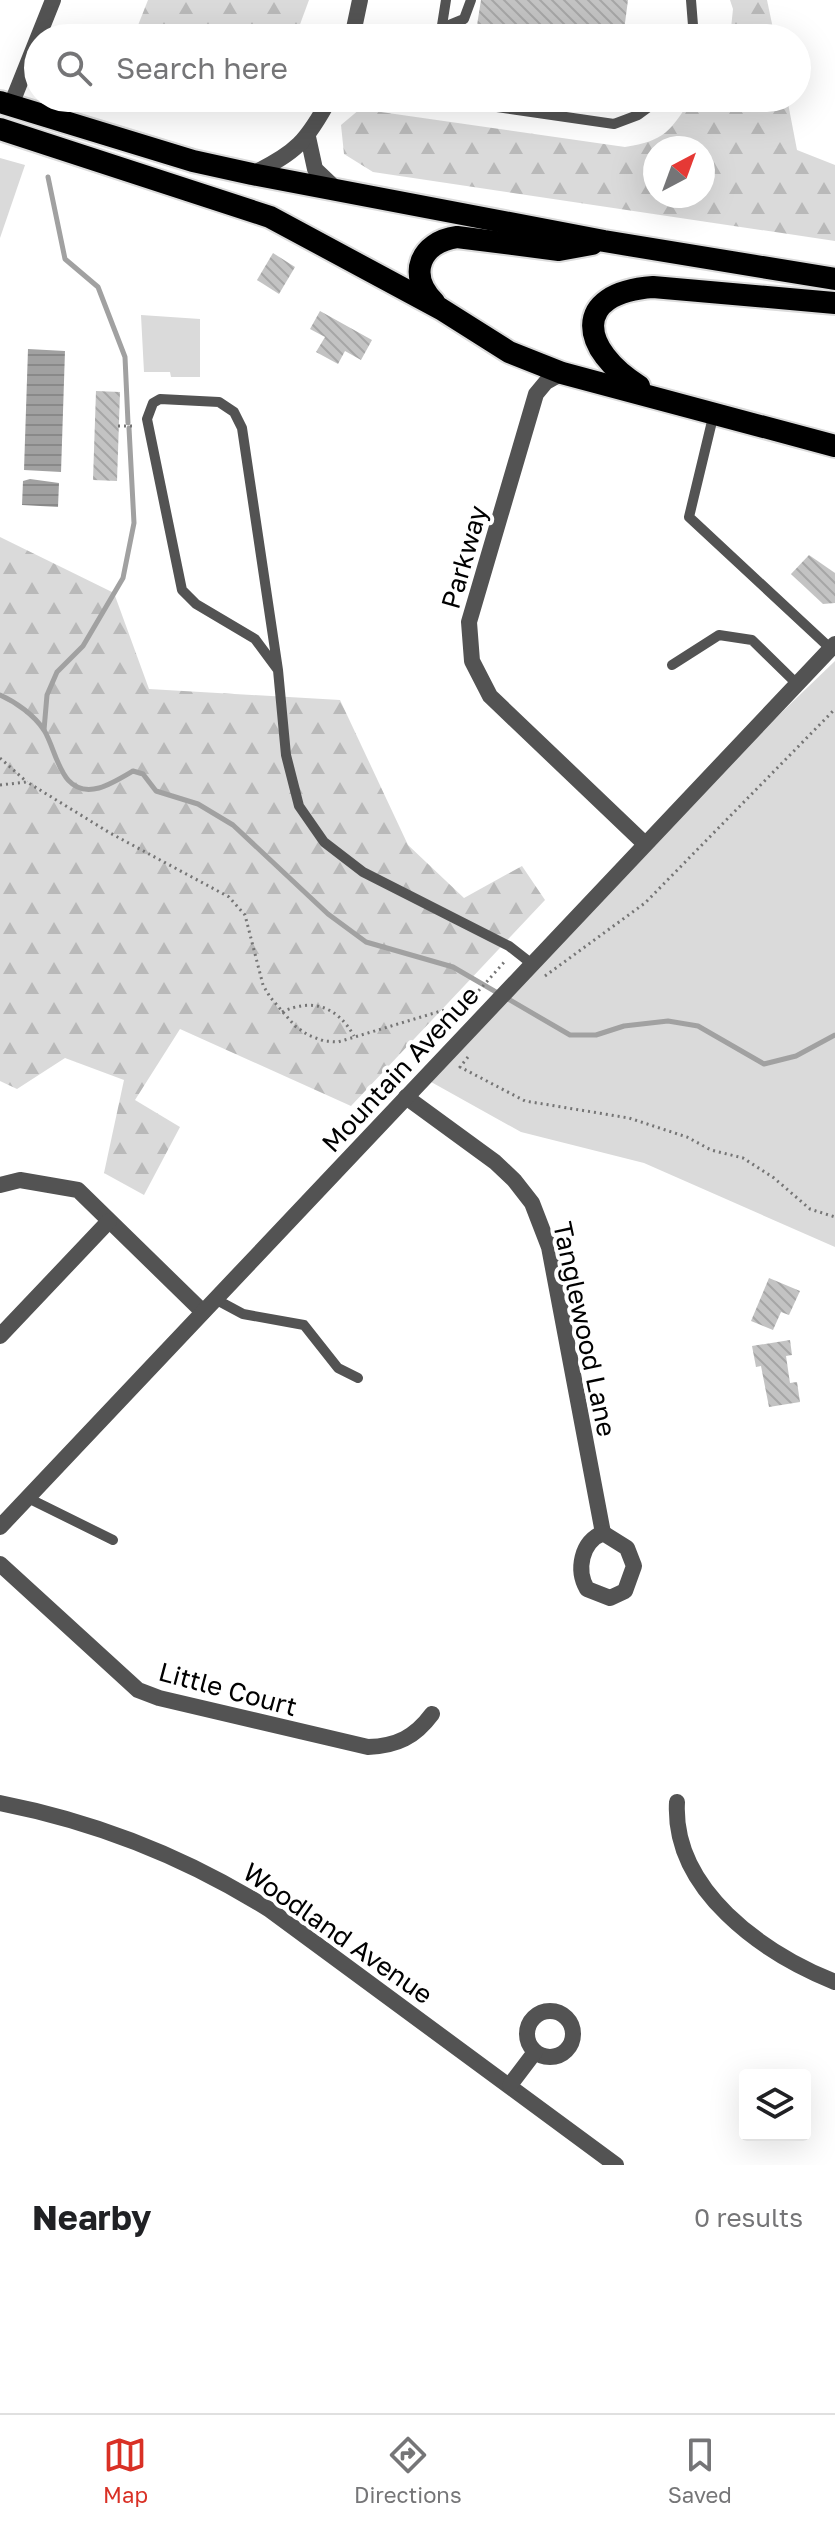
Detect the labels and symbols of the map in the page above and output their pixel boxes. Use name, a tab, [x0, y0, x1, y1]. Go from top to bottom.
north arrow	[643, 136, 715, 208]
street label: Parkway	[435, 501, 494, 612]
street label: Mountain Avenue	[315, 980, 485, 1158]
street label: Tanglewood Lane	[547, 1219, 623, 1439]
street label: Little Court	[155, 1656, 301, 1722]
street label: Woodland Avenue	[237, 1856, 439, 2010]

